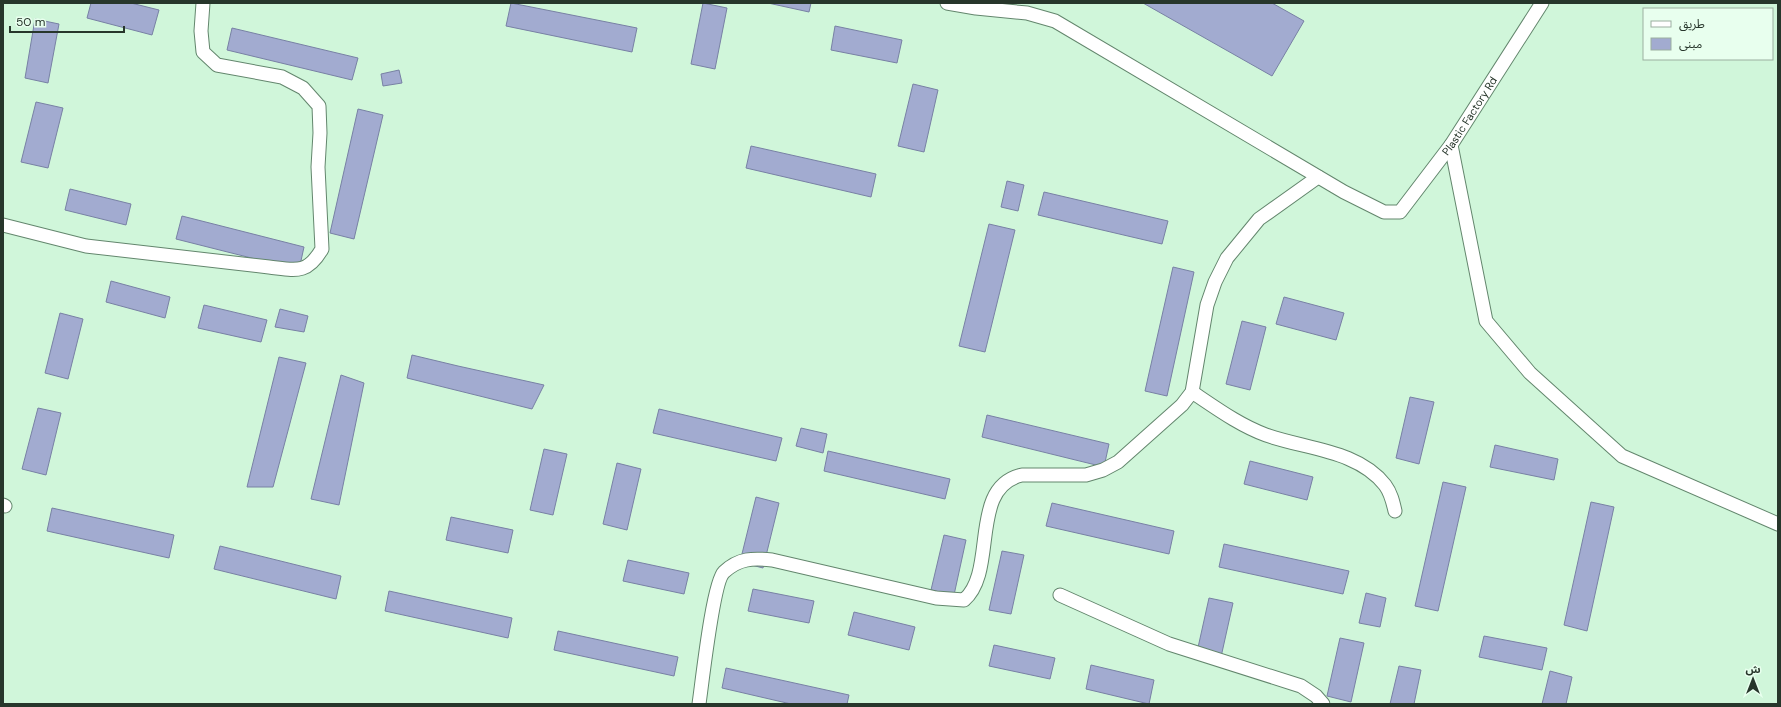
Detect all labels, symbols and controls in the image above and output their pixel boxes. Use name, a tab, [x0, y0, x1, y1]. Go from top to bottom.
scale bar	[10, 8, 124, 34]
legend	[1643, 8, 1773, 60]
text: 50 m	[16, 14, 45, 30]
text: طريق	[1679, 16, 1705, 32]
text: مبنى	[1679, 36, 1702, 52]
street label: Plastic Factory Rd	[1439, 74, 1500, 158]
north arrow	[1733, 659, 1773, 699]
text: ش	[1745, 662, 1761, 676]

